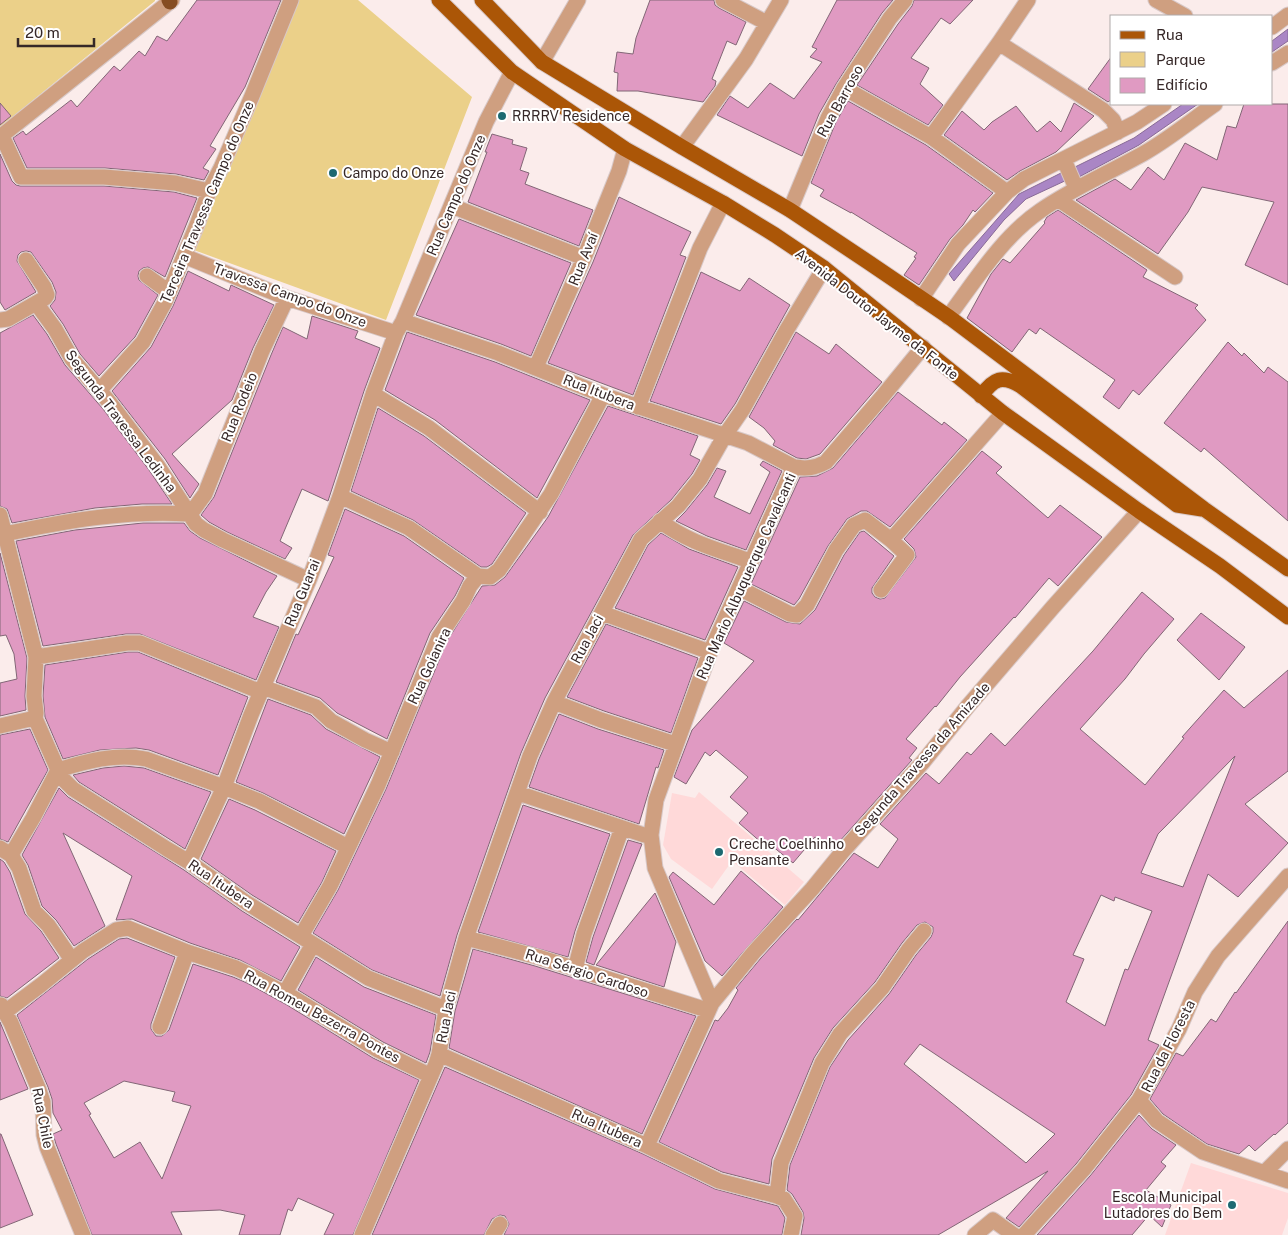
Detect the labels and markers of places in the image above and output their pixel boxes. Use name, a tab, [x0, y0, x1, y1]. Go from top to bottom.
place label: RRRRV Residence	[512, 108, 630, 124]
marker: RRRRV Residence	[496, 110, 508, 122]
place label: Campo do Onze	[343, 165, 444, 181]
marker: Campo do Onze	[327, 167, 339, 179]
place label: Creche Coelhinho Pensante	[729, 836, 844, 868]
marker: Creche Coelhinho Pensante	[713, 846, 725, 858]
place label: Escola Municipal Lutadores do Bem	[1104, 1189, 1222, 1221]
marker: Escola Municipal Lutadores do Bem	[1226, 1199, 1238, 1211]

